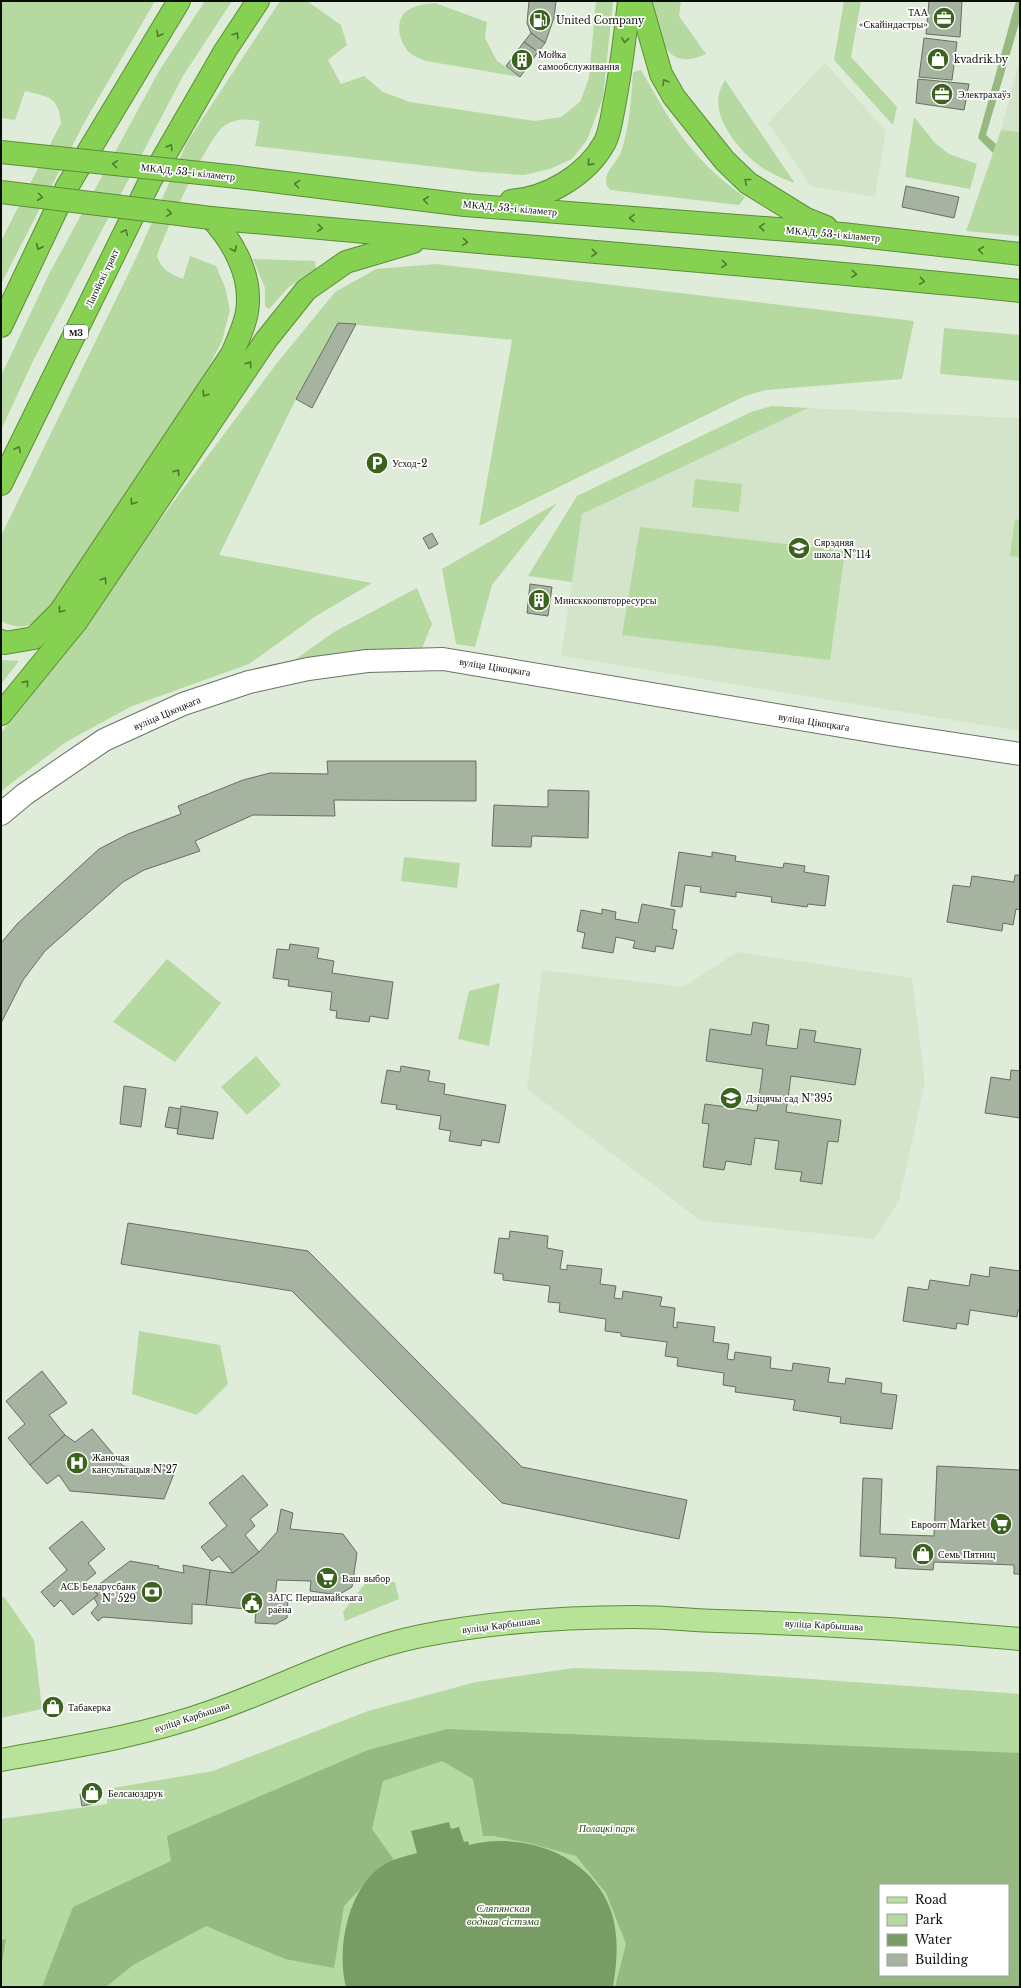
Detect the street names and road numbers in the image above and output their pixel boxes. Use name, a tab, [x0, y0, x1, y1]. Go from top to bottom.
street label: МКАД, 53-і кіламетр	[140, 161, 236, 183]
street label: МКАД, 53-і кіламетр	[462, 197, 558, 219]
street label: МКАД, 53-і кіламетр	[785, 223, 881, 245]
street label: Лагойскі тракт	[82, 246, 122, 309]
road number: М3	[64, 325, 88, 339]
street label: вуліца Цікоцкага	[459, 655, 532, 679]
street label: вуліца Цікоцкага	[131, 693, 203, 733]
street label: вуліца Цікоцкага	[778, 710, 851, 734]
street label: вуліца Карбышава	[461, 1614, 541, 1636]
street label: вуліца Карбышава	[785, 1616, 864, 1634]
street label: вуліца Карбышава	[153, 1699, 232, 1735]

